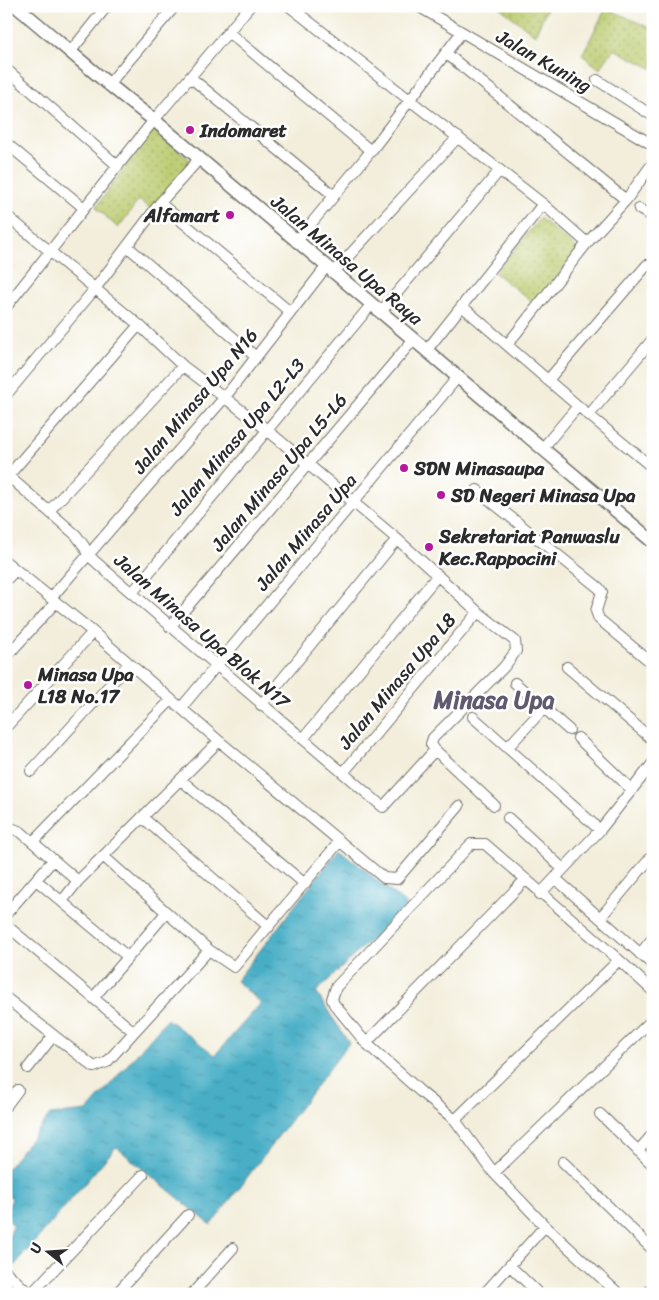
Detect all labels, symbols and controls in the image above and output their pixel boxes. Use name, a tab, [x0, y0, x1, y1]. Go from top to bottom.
street label: Jalan Kuning	[489, 20, 598, 102]
place label: Indomaret	[199, 114, 288, 147]
marker: Indomaret	[184, 124, 196, 136]
street label: Jalan Minasa Upa Raya	[263, 185, 431, 334]
place label: Alfamart	[143, 199, 221, 232]
marker: Alfamart	[224, 209, 236, 221]
street label: Jalan Minasa Upa N16	[123, 321, 266, 482]
street label: Jalan Minasa Upa L2-L3	[160, 350, 314, 524]
street label: Jalan Minasa Upa L5-L6	[207, 389, 351, 555]
place label: SDN Minasaupa	[413, 452, 545, 485]
marker: SDN Minasaupa	[398, 462, 410, 474]
street label: Jalan Minasa Upa	[251, 469, 361, 595]
place label: SD Negeri Minasa Upa	[450, 479, 636, 512]
marker: SD Negeri Minasa Upa	[435, 489, 447, 501]
place label: Sekretariat Panwaslu Kec.Rappocini	[438, 520, 621, 575]
marker: Sekretariat Panwaslu Kec.Rappocini	[423, 541, 435, 553]
street label: Jalan Minasa Upa Blok N17	[106, 544, 298, 718]
street label: Jalan Minasa Upa L8	[329, 605, 465, 758]
place label: Minasa Upa L18 No.17	[37, 658, 134, 713]
marker: Minasa Upa L18 No.17	[22, 679, 34, 691]
district label: Minasa Upa	[432, 679, 555, 721]
north arrow	[22, 1228, 72, 1278]
text: U	[23, 1240, 50, 1256]

